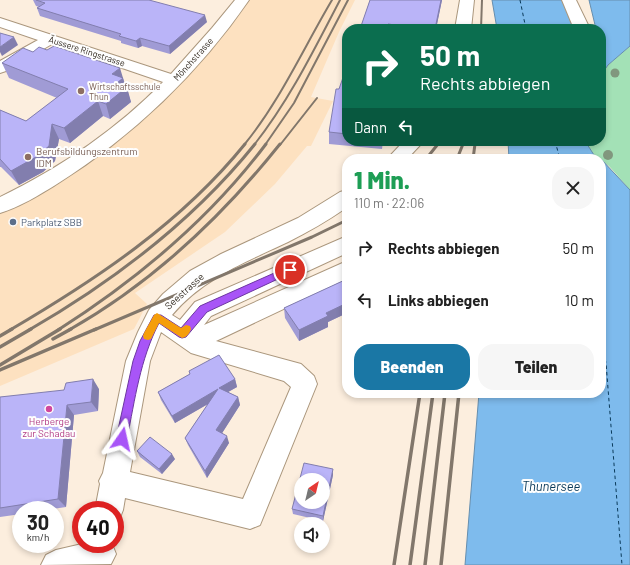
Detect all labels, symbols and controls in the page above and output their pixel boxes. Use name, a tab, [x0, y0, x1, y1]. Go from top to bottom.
street label: Äussere Ringstrasse	[47, 33, 127, 69]
street label: Mönchstrasse	[171, 35, 215, 83]
text: 50 m	[420, 38, 480, 72]
icon: right	[354, 40, 406, 92]
text: Rechts abbiegen	[420, 72, 550, 94]
place label: Wirtschaftsschule Thun	[89, 81, 161, 102]
marker: Wirtschaftsschule Thun	[76, 86, 86, 96]
icon: left	[395, 116, 417, 138]
text: Dann	[354, 118, 387, 136]
place label: Berufsbildungszentrum IDM	[36, 145, 138, 169]
marker: Berufsbildungszentrum IDM	[23, 152, 33, 162]
text: 1 Min.	[354, 165, 410, 194]
button: close	[552, 167, 594, 209]
text: 110 m · 22:06	[354, 195, 424, 211]
place label: Parkplatz SBB	[21, 216, 82, 228]
marker: Parkplatz SBB	[8, 217, 18, 227]
icon: right	[354, 237, 376, 259]
text: Rechts abbiegen	[388, 239, 499, 257]
text: 50 m	[562, 239, 594, 257]
pin	[273, 253, 307, 287]
icon: arrive	[279, 259, 301, 281]
street label: Seestrasse	[162, 270, 206, 312]
icon: left	[354, 289, 376, 311]
text: Links abbiegen	[388, 291, 489, 309]
text: 10 m	[565, 291, 594, 309]
button: Beenden	[354, 344, 470, 390]
button: Teilen	[478, 344, 594, 390]
marker: Herberge zur Schadau	[44, 404, 54, 414]
place label: Herberge zur Schadau	[23, 415, 75, 439]
position arrow	[101, 418, 143, 460]
north arrow	[294, 473, 330, 509]
map controls	[294, 473, 330, 553]
water label: Thunersee	[522, 478, 580, 494]
speed limit sign: 40	[72, 501, 124, 553]
text: 30	[27, 510, 49, 534]
button: sound	[294, 517, 330, 553]
text: km/h	[27, 531, 49, 543]

